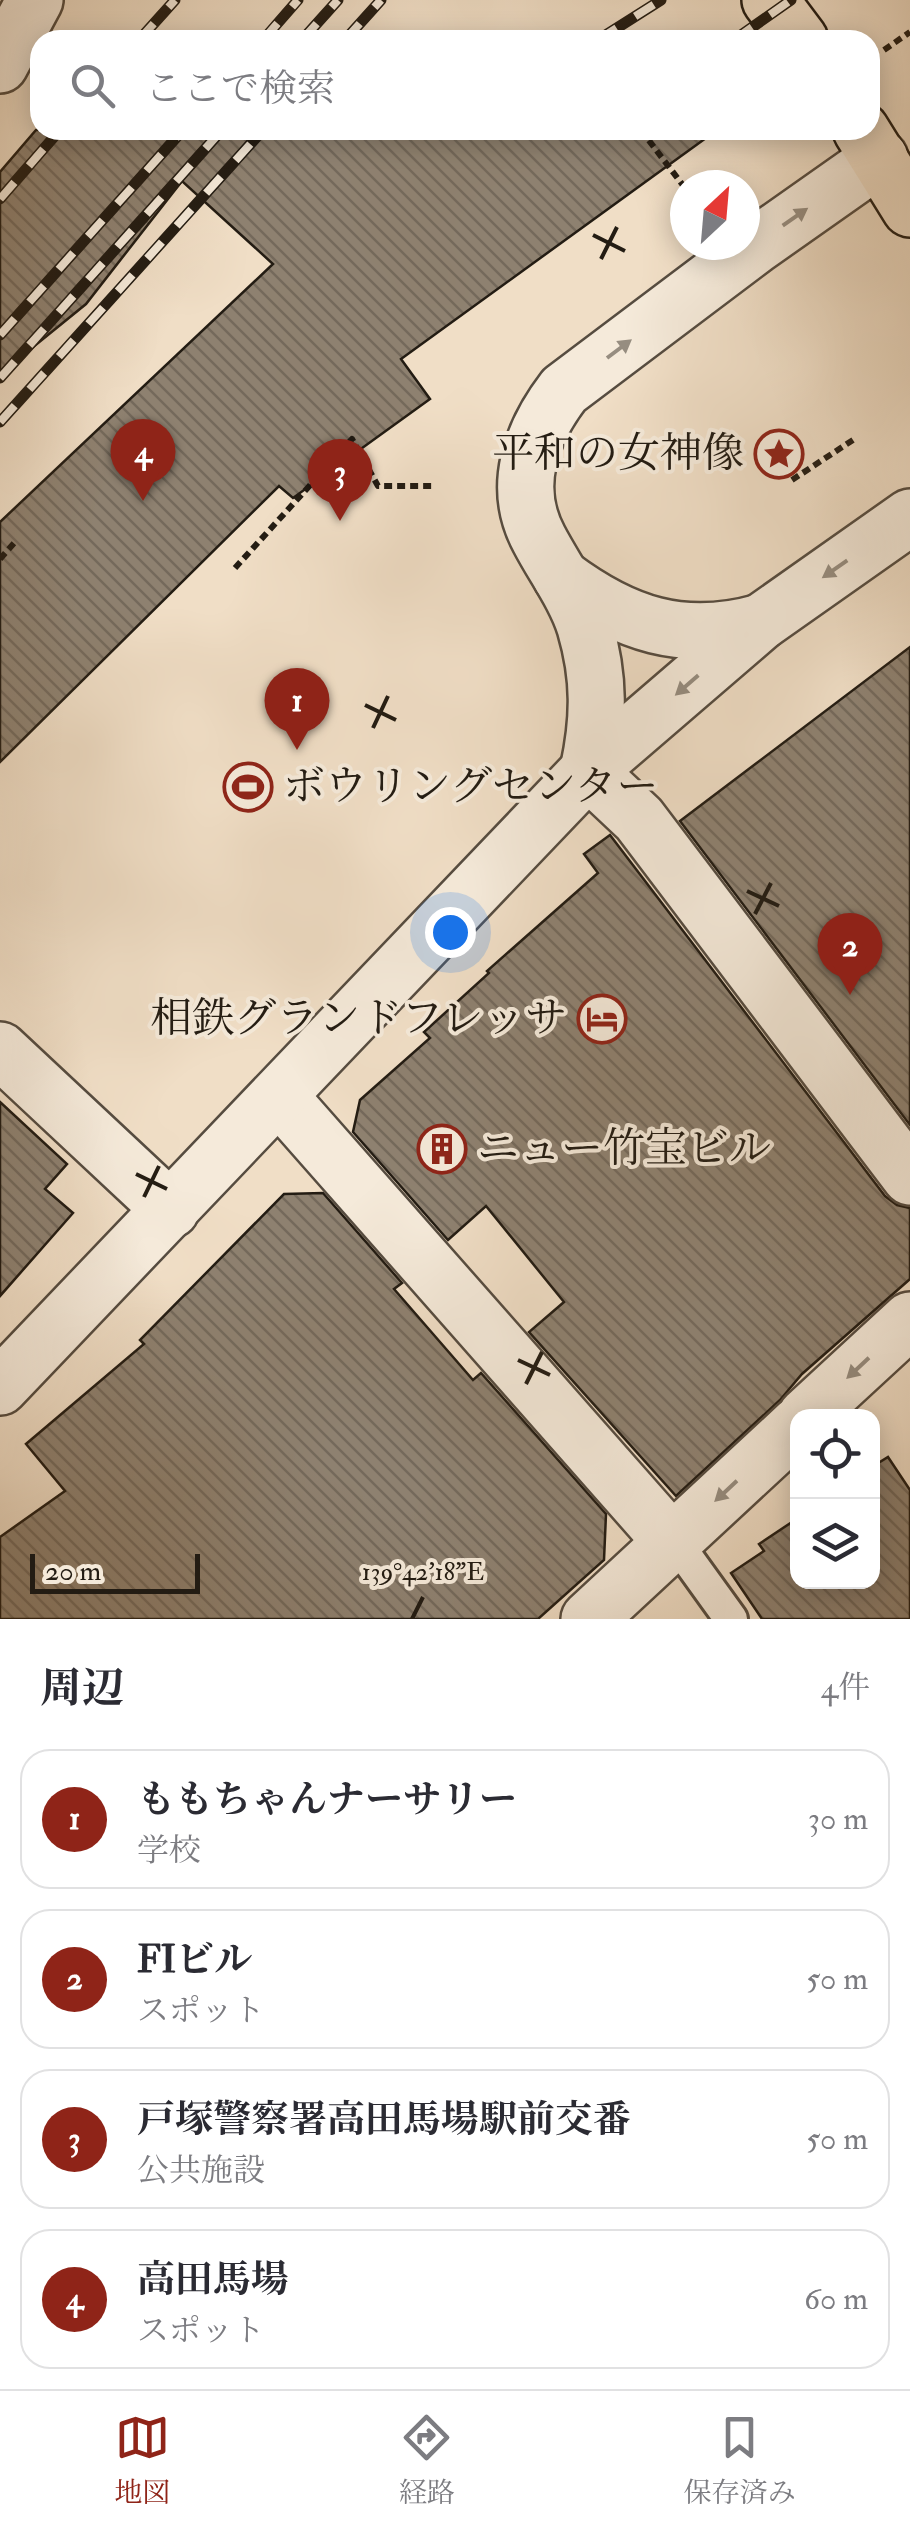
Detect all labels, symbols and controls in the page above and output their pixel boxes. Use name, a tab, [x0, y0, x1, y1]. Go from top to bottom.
search box	[30, 30, 880, 140]
icon: search	[65, 58, 120, 113]
text: ここで検索	[145, 65, 335, 113]
north arrow	[670, 170, 760, 260]
one-way arrow	[782, 208, 808, 227]
one-way arrow	[606, 339, 632, 359]
pin: 4	[110, 418, 176, 501]
place label: 平和の女神像	[492, 428, 744, 480]
place icon: 平和の女神像	[753, 428, 805, 480]
pin: 3	[308, 438, 372, 521]
one-way arrow	[822, 559, 849, 578]
pin: 1	[264, 668, 330, 750]
one-way arrow	[675, 674, 700, 696]
sports icon: ボウリングセンター	[222, 761, 274, 813]
place label: ボウリングセンター	[283, 761, 658, 813]
your location	[425, 907, 476, 958]
pin: 2	[818, 912, 882, 995]
place label: 相鉄グランドフレッサ	[150, 993, 567, 1045]
hotel icon: 相鉄グランドフレッサ	[576, 993, 628, 1045]
building icon: ニュー竹宝ビル	[416, 1123, 468, 1175]
place label: ニュー竹宝ビル	[477, 1123, 771, 1175]
one-way arrow	[846, 1356, 870, 1379]
map controls	[790, 1409, 880, 1589]
button: locate	[790, 1409, 880, 1499]
one-way arrow	[714, 1479, 738, 1502]
button: layers	[790, 1499, 880, 1589]
scale bar	[30, 1549, 200, 1594]
text: 20 m	[45, 1554, 101, 1589]
text: 139°42'18"E	[362, 1557, 484, 1588]
text: 周辺	[40, 1663, 124, 1715]
text: 4件	[821, 1668, 870, 1708]
text: ももちゃんナーサリー	[137, 1776, 517, 1824]
text: 1	[69, 1799, 80, 1839]
text: 30 m	[808, 1799, 868, 1839]
text: 学校	[137, 1831, 201, 1871]
text: FIビル	[137, 1936, 252, 1984]
text: 2	[66, 1959, 83, 1999]
text: 50 m	[806, 1959, 868, 1999]
text: スポット	[137, 1991, 265, 2031]
text: 戸塚警察署高田馬場駅前交番	[137, 2096, 631, 2144]
text: 3	[68, 2119, 81, 2159]
text: 50 m	[806, 2119, 868, 2159]
text: 公共施設	[137, 2151, 265, 2191]
text: 高田馬場	[137, 2256, 289, 2304]
text: 4	[66, 2279, 83, 2319]
text: 60 m	[804, 2279, 868, 2319]
text: スポット	[137, 2311, 265, 2351]
tab: 地図	[114, 2410, 170, 2511]
tab: 経路	[399, 2410, 455, 2511]
tab: 保存済み	[684, 2410, 796, 2511]

